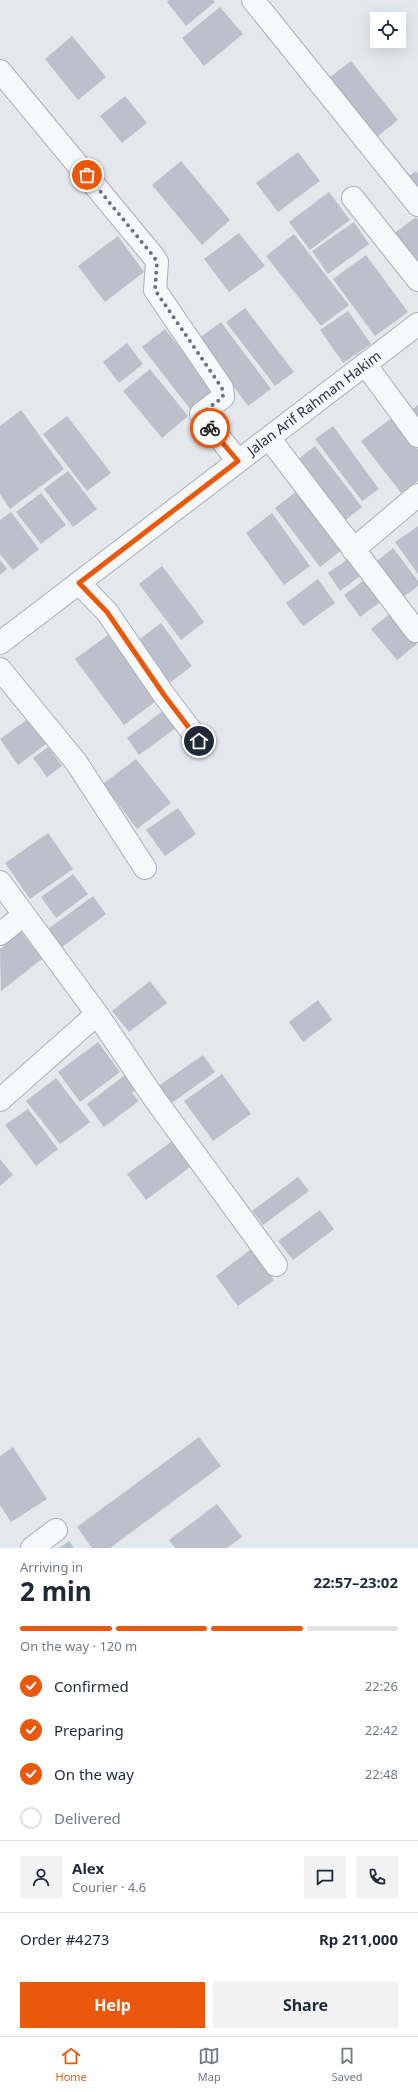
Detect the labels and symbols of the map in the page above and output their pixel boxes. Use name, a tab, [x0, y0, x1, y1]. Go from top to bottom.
pin	[70, 158, 104, 192]
street label: Jalan Arif Rahman Hakim	[241, 346, 385, 460]
courier	[190, 408, 230, 448]
pin	[182, 724, 216, 758]

